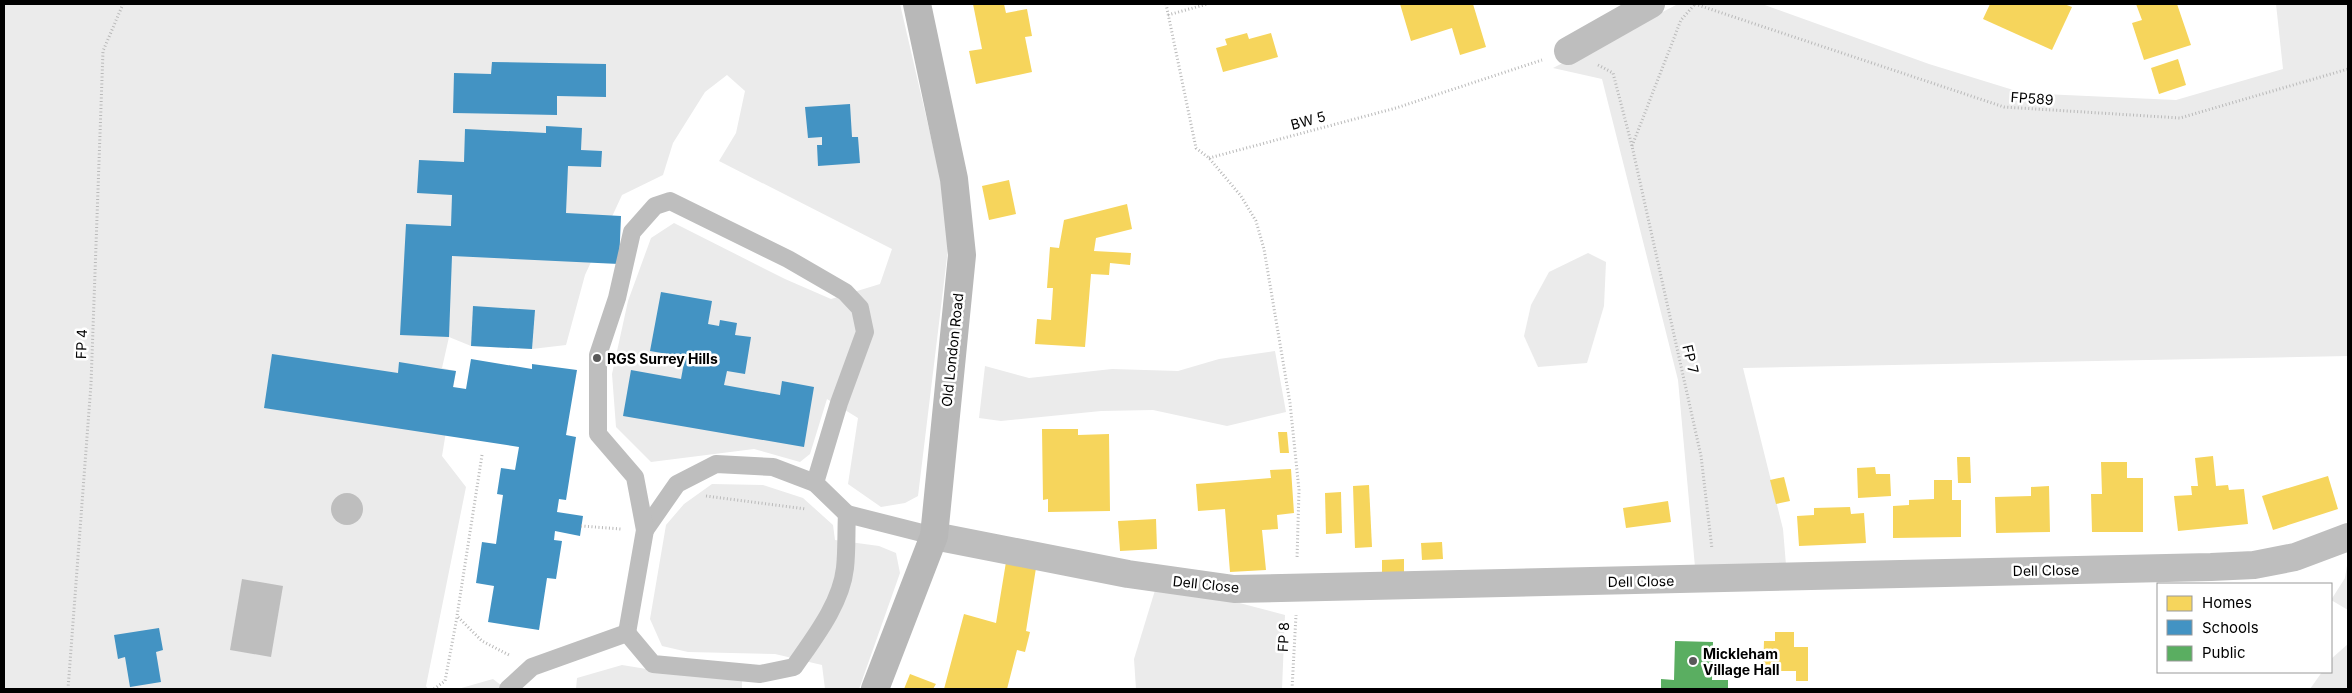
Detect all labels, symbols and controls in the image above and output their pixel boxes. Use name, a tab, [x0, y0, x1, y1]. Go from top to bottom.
street label: FP589	[2010, 88, 2054, 108]
street label: BW 5	[1289, 107, 1327, 133]
street label: Old London Road	[938, 292, 966, 408]
street label: FP 4	[72, 329, 90, 359]
street label: FP 7	[1679, 343, 1703, 375]
place label: RGS Surrey Hills	[607, 350, 718, 367]
marker: RGS Surrey Hills	[591, 352, 603, 364]
street label: Dell Close	[2013, 561, 2079, 579]
street label: Dell Close	[1172, 572, 1240, 596]
street label: Dell Close	[1608, 572, 1674, 590]
legend	[2157, 583, 2332, 673]
text: Homes	[2202, 593, 2252, 612]
text: Schools	[2202, 618, 2259, 637]
street label: FP 8	[1274, 622, 1292, 652]
text: Public	[2202, 643, 2245, 662]
place label: Mickleham Village Hall	[1703, 645, 1780, 678]
marker: Mickleham Village Hall	[1687, 655, 1699, 667]

